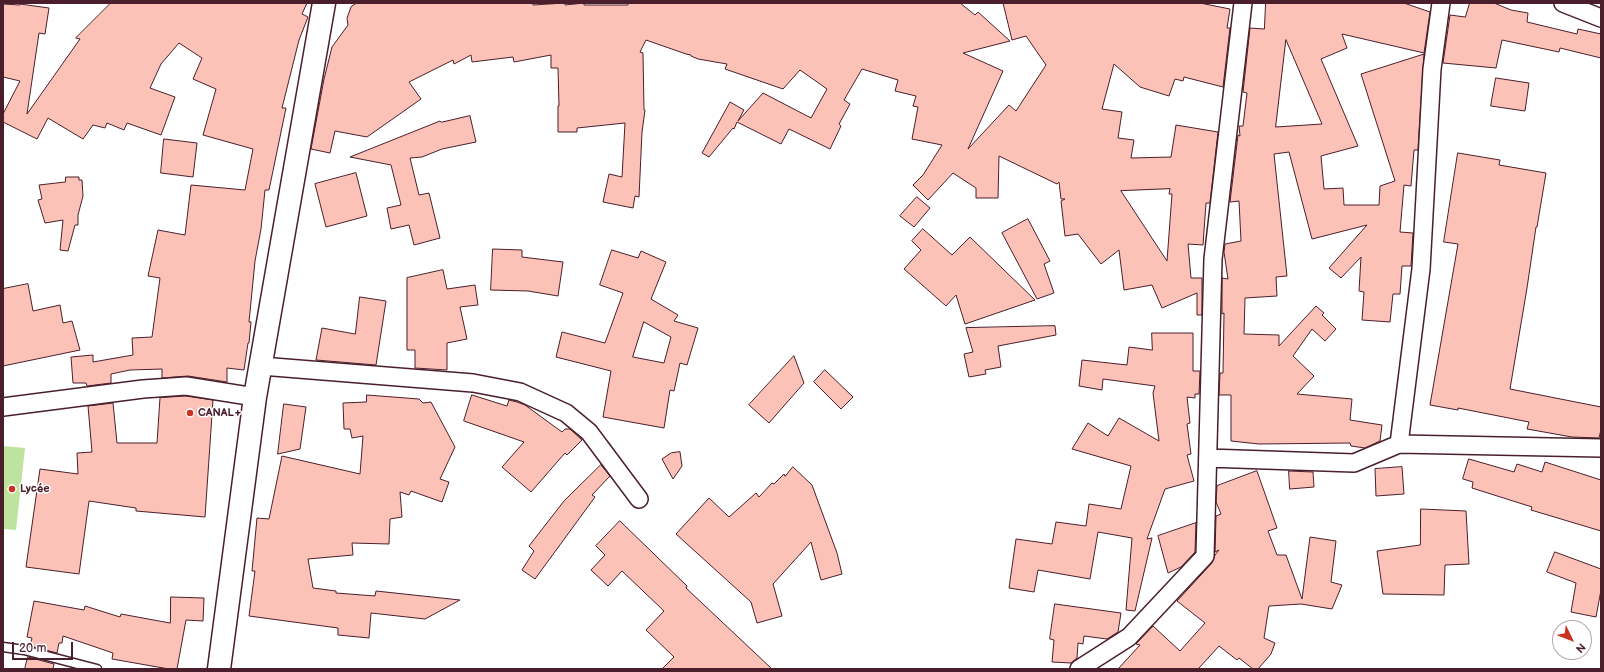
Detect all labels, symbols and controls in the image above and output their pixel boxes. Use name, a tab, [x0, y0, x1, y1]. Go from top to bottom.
place label: CANAL+	[198, 406, 242, 420]
marker: CANAL+	[185, 408, 195, 418]
place label: Lycée	[20, 482, 50, 496]
marker: Lycée	[7, 484, 17, 494]
north arrow	[1552, 620, 1592, 660]
scale bar	[14, 634, 75, 660]
text: N	[1573, 640, 1588, 655]
text: 20 m	[19, 641, 46, 656]

